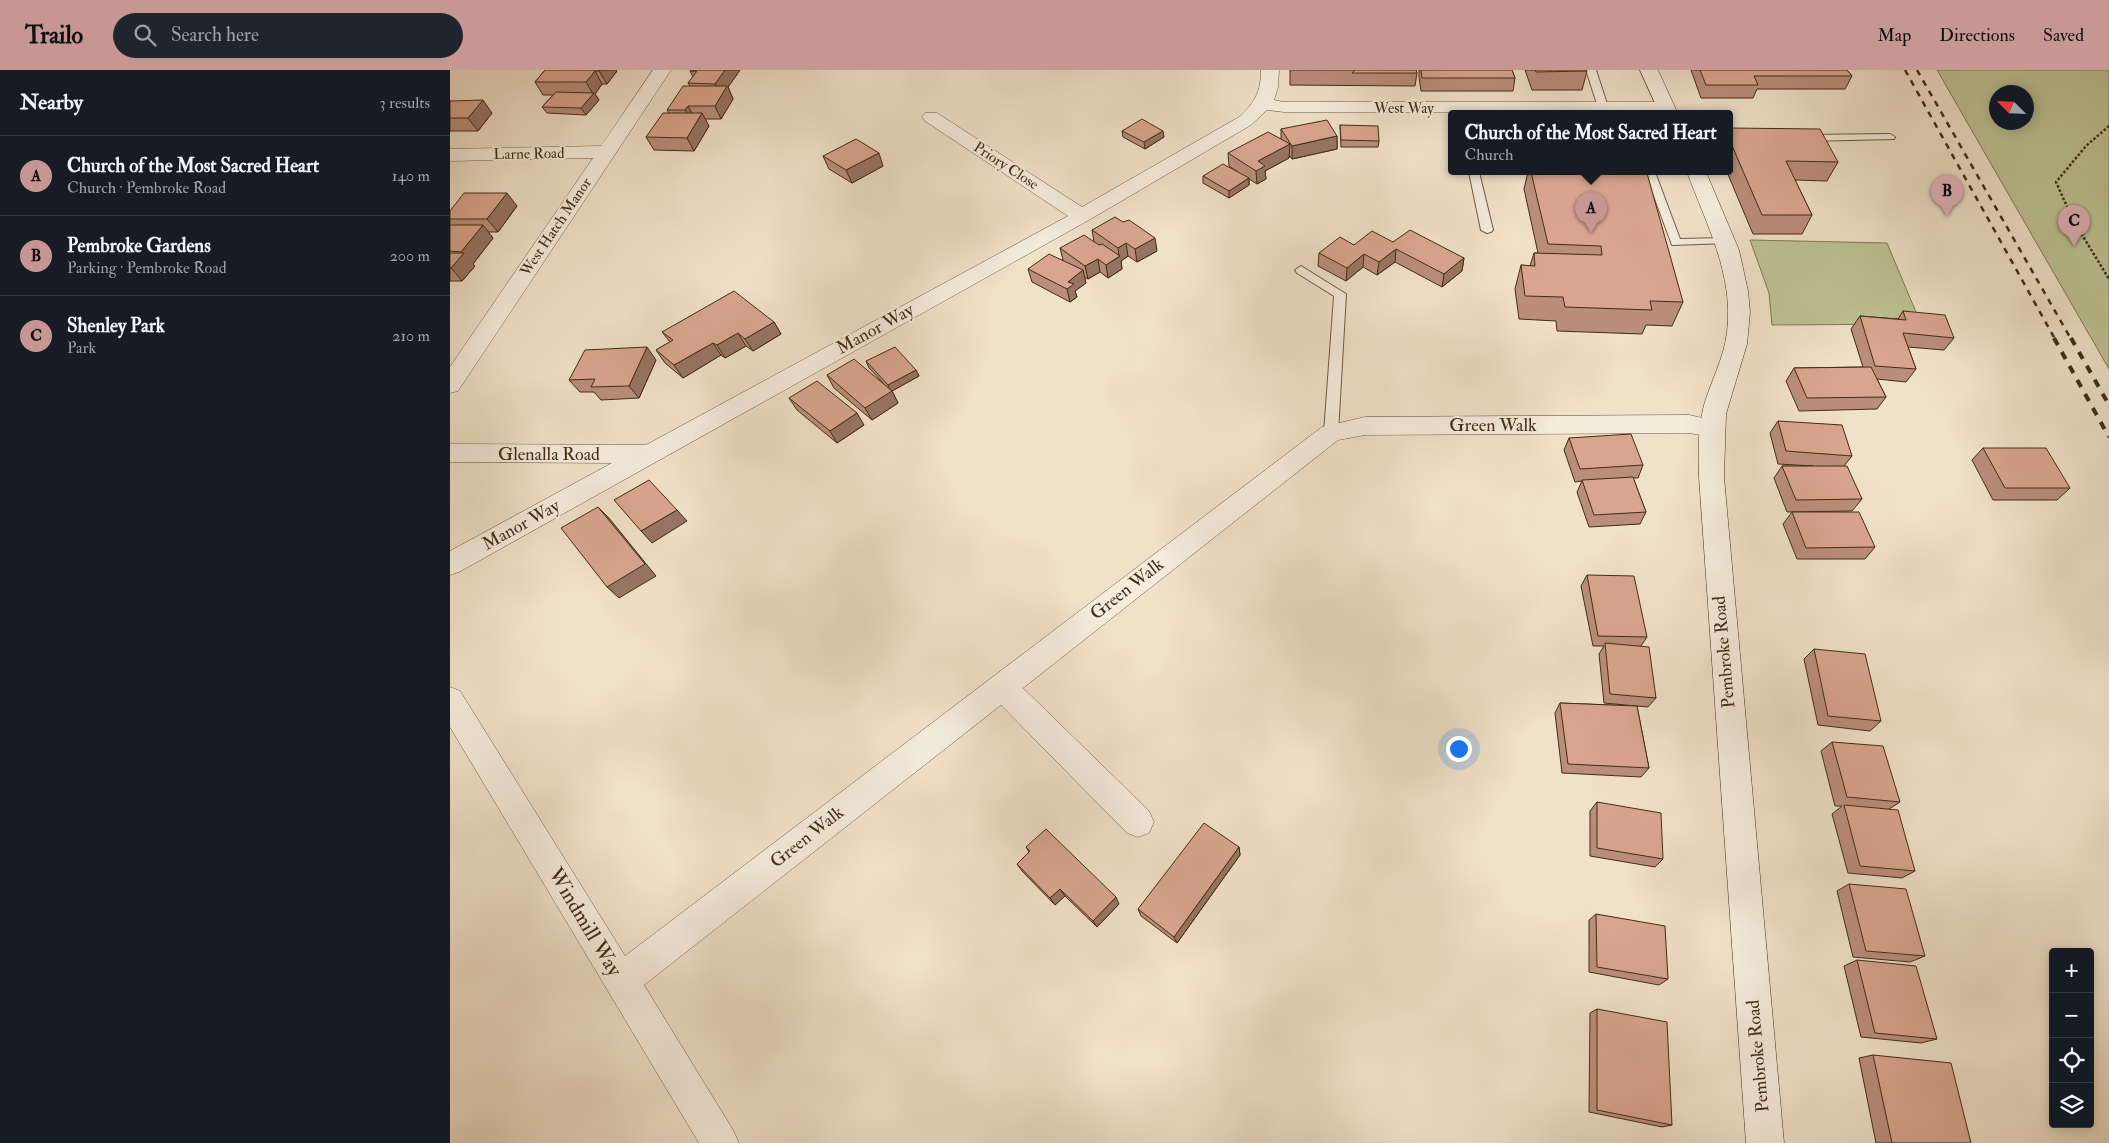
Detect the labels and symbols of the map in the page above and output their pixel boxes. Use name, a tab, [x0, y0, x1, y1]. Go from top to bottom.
north arrow	[1989, 85, 2034, 130]
street label: West Way	[1373, 99, 1434, 118]
street label: Priory Close	[970, 138, 1042, 194]
street label: Larne Road	[493, 144, 565, 164]
street label: West Hatch Manor	[515, 174, 596, 281]
pin: B	[1931, 175, 1963, 216]
pin: A	[1575, 192, 1607, 233]
pin: C	[2058, 205, 2090, 246]
street label: Manor Way	[832, 298, 919, 360]
street label: Green Walk	[1449, 414, 1537, 437]
street label: Glenalla Road	[498, 443, 600, 466]
street label: Manor Way	[478, 494, 565, 556]
street label: Green Walk	[1086, 553, 1169, 625]
street label: Pembroke Road	[1708, 595, 1740, 709]
your location	[1446, 736, 1472, 762]
street label: Green Walk	[766, 801, 849, 873]
street label: Windmill Way	[541, 862, 628, 982]
street label: Pembroke Road	[1742, 999, 1774, 1113]

